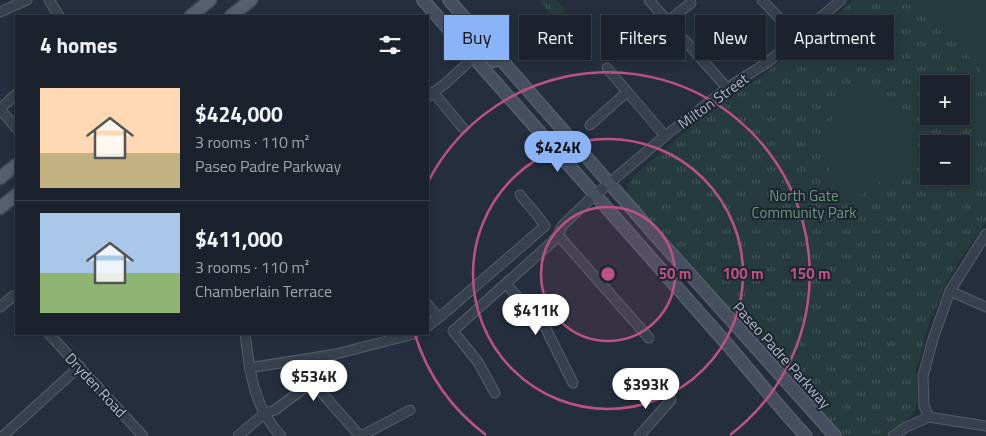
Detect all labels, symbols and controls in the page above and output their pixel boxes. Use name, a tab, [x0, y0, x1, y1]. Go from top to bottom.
chip: Buy	[444, 15, 509, 60]
chip: Rent	[519, 15, 591, 60]
chip: Filters	[601, 15, 685, 60]
chip: New	[695, 15, 766, 60]
chip: Apartment	[776, 15, 894, 60]
text: 4 homes	[40, 29, 117, 61]
icon: filters	[376, 31, 404, 59]
street label: Milton Street	[673, 67, 754, 135]
map controls	[920, 75, 970, 185]
button: +	[920, 75, 970, 125]
text: $424,000	[195, 98, 283, 130]
icon: home	[80, 108, 140, 168]
text: 3 rooms · 110 m²	[195, 130, 309, 154]
pin: $424K	[523, 130, 593, 173]
text: $424K	[535, 135, 581, 159]
button: −	[920, 135, 970, 185]
text: Paseo Padre Parkway	[195, 154, 341, 178]
park label: North Gate Community Park	[752, 184, 856, 224]
text: $411,000	[195, 223, 283, 255]
icon: home	[80, 233, 140, 293]
text: 3 rooms · 110 m²	[195, 255, 309, 279]
text: 50 m	[659, 262, 691, 285]
text: 100 m	[722, 262, 764, 285]
text: 150 m	[789, 262, 831, 285]
centre of rings	[599, 265, 617, 283]
text: Chamberlain Terrace	[195, 279, 332, 303]
pin: $411K	[501, 294, 571, 336]
street label: Paseo Padre Parkway	[728, 296, 836, 414]
text: $411K	[513, 298, 559, 322]
street label: Dryden Road	[60, 347, 132, 423]
pin: $534K	[279, 360, 349, 402]
text: $534K	[291, 364, 337, 388]
pin: $393K	[611, 368, 681, 410]
text: $393K	[623, 372, 669, 396]

